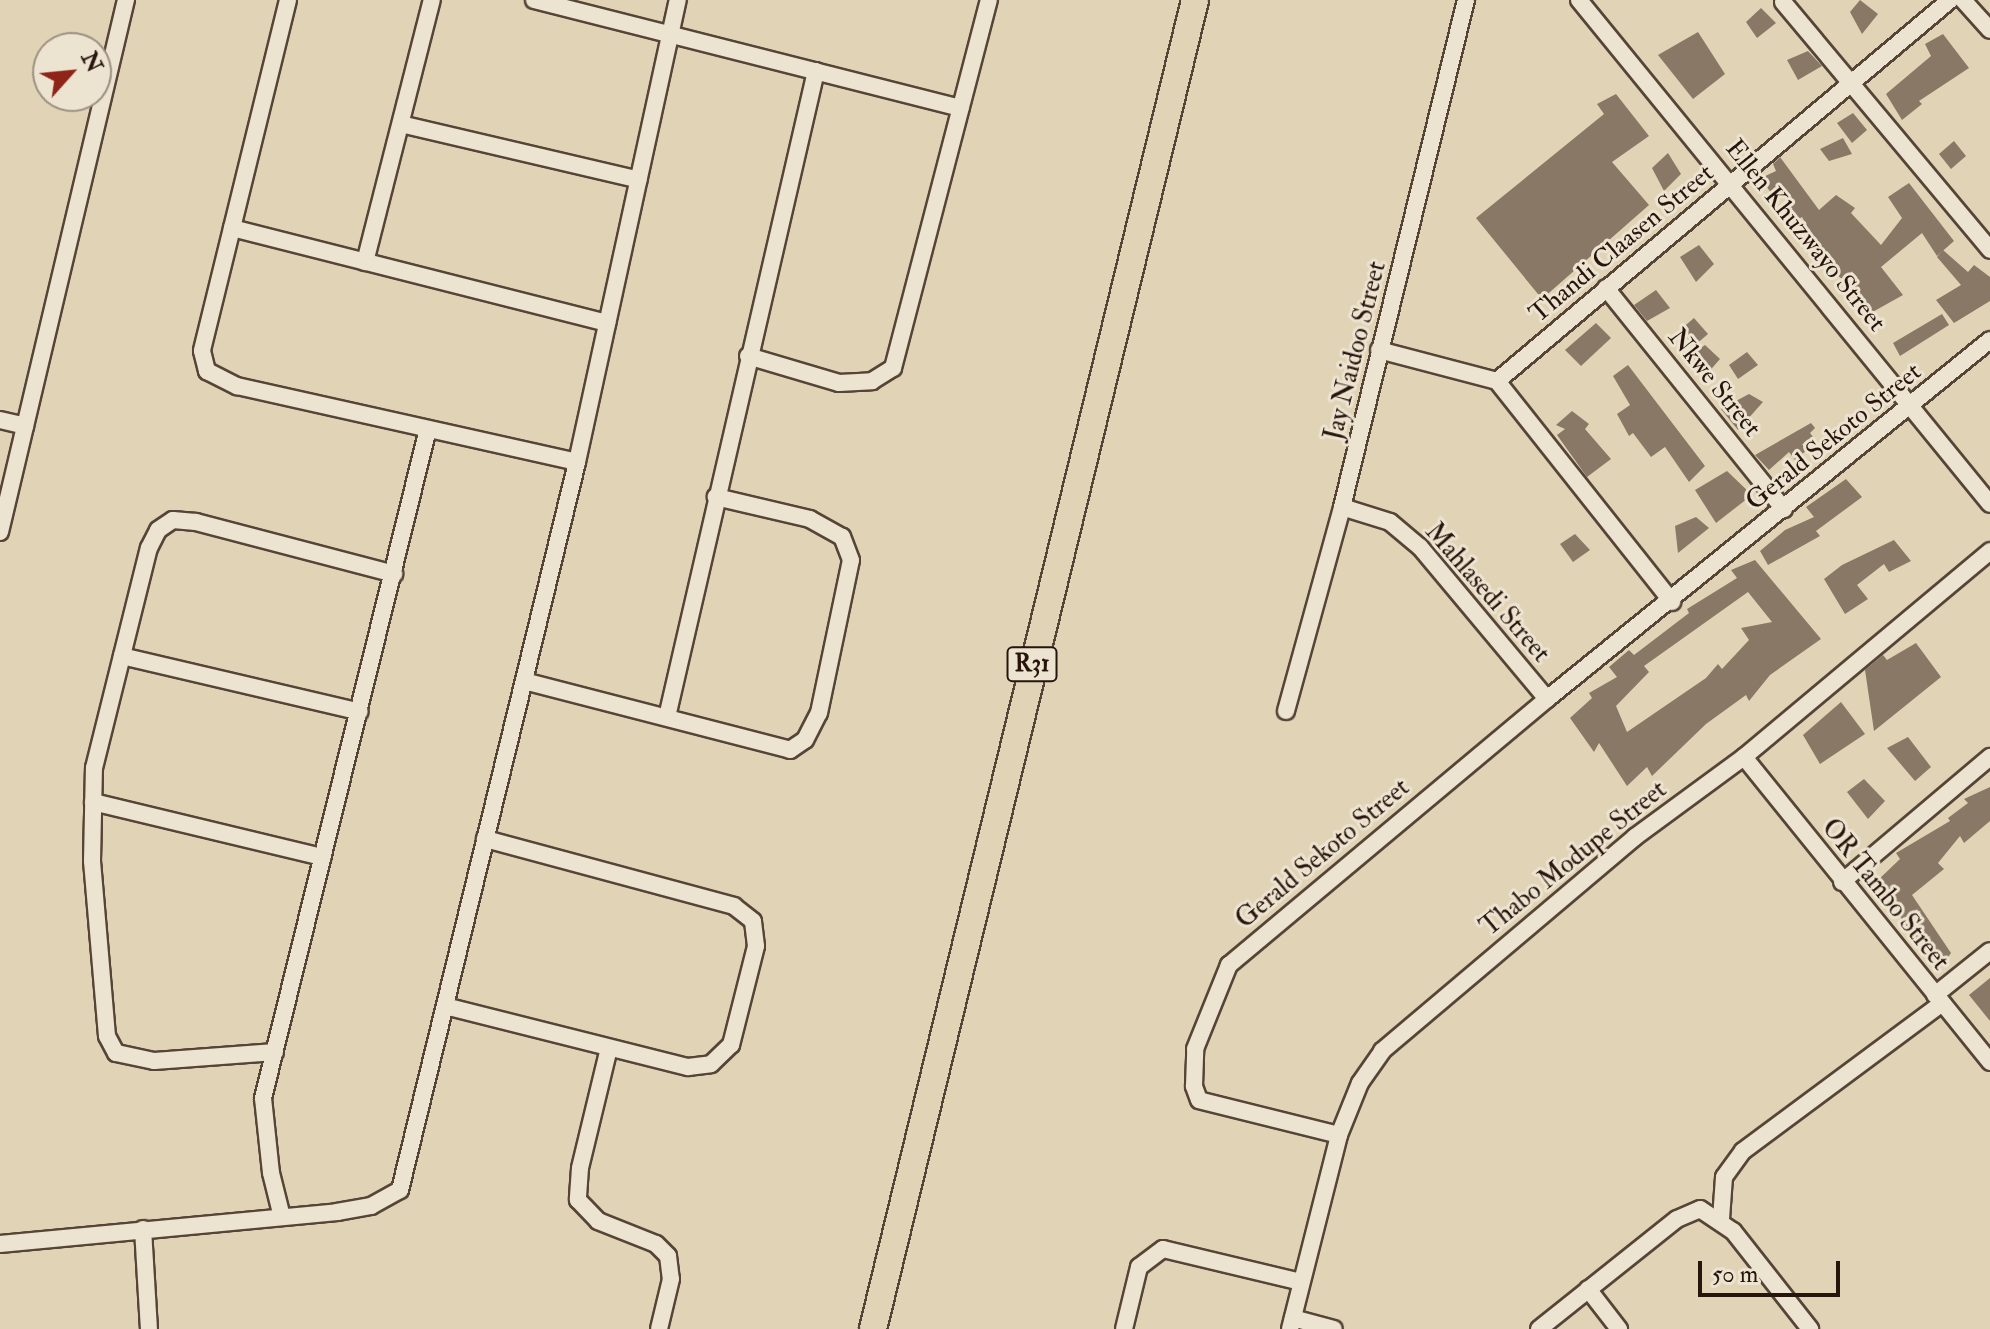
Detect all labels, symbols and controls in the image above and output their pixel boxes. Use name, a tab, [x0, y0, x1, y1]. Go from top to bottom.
north arrow	[32, 32, 112, 112]
text: N	[75, 47, 109, 77]
street label: Ellen Khuzwayo Street	[1718, 134, 1892, 338]
street label: Thandi Claasen Street	[1524, 158, 1720, 330]
street label: Jay Naidoo Street	[1319, 258, 1393, 444]
street label: Nkwe Street	[1661, 323, 1767, 443]
street label: Gerald Sekoto Street	[1740, 357, 1928, 517]
street label: Mahlasedi Street	[1418, 517, 1556, 669]
road number: R31	[1006, 644, 1058, 684]
street label: Gerald Sekoto Street	[1230, 772, 1416, 936]
street label: Thabo Modupe Street	[1475, 775, 1673, 943]
street label: OR Tambo Street	[1814, 813, 1956, 977]
scale bar	[1702, 1245, 1844, 1295]
text: 50 m	[1712, 1259, 1758, 1290]

